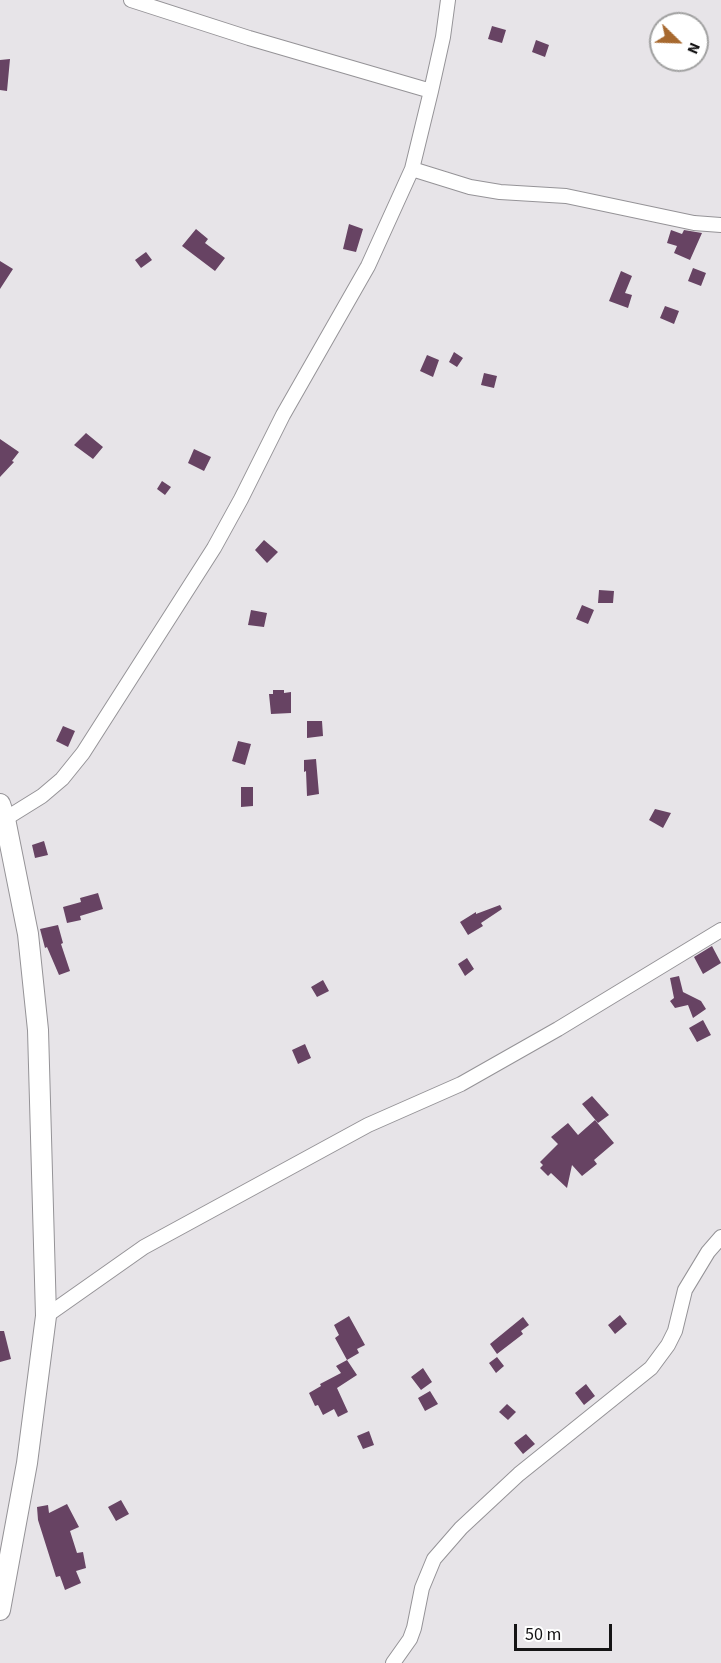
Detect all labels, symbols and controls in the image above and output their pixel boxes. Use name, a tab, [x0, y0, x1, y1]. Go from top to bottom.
north arrow	[649, 12, 709, 72]
text: N	[682, 39, 706, 57]
scale bar	[517, 1612, 614, 1650]
text: 50 m	[525, 1622, 561, 1647]

